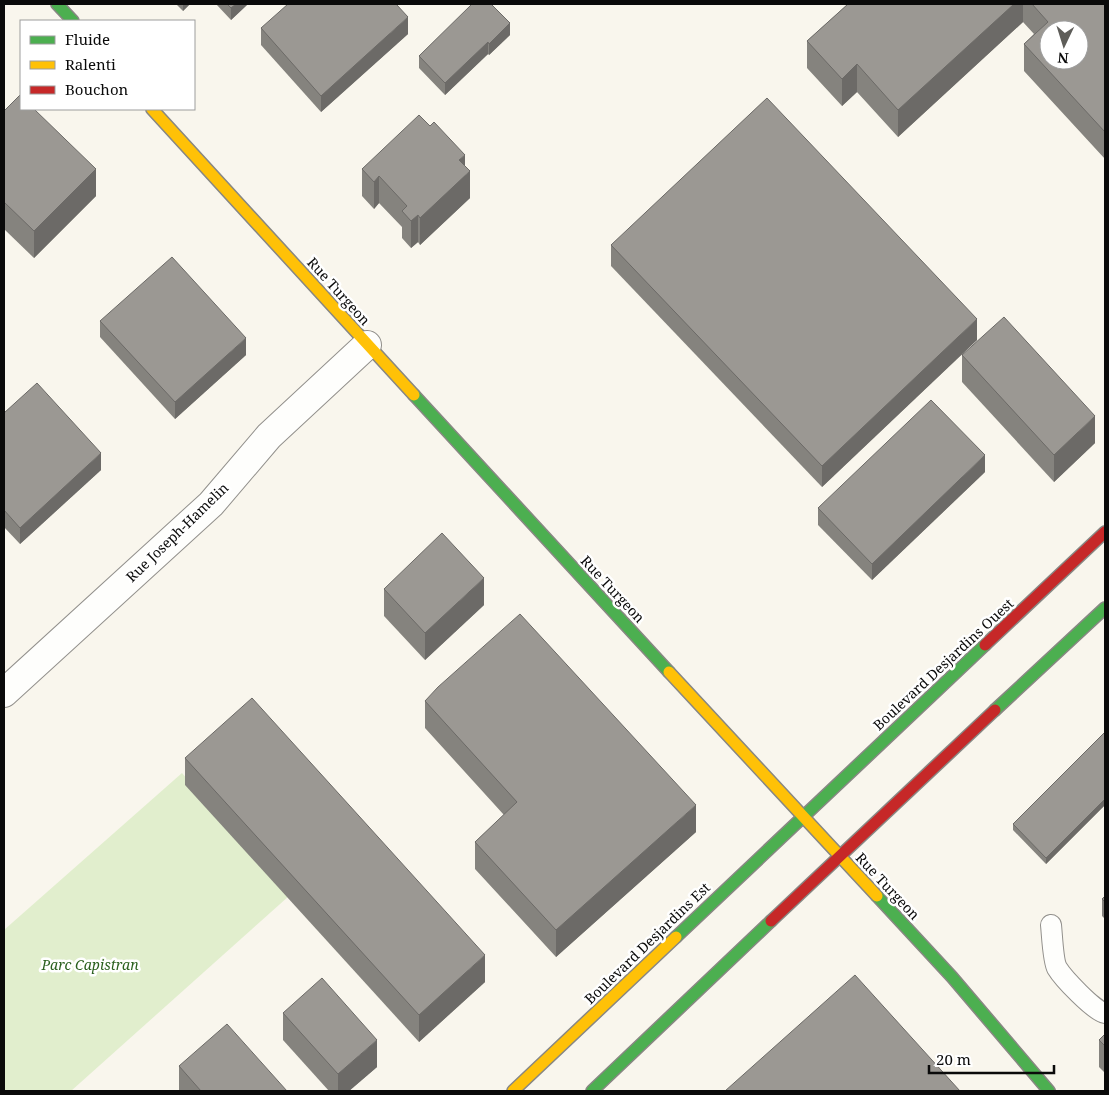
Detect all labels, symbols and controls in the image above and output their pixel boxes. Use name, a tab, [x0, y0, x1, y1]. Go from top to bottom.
legend	[20, 20, 195, 110]
north arrow	[1039, 20, 1089, 70]
text: Fluide	[65, 29, 110, 49]
text: N	[1057, 49, 1069, 68]
text: Ralenti	[65, 54, 116, 74]
text: Bouchon	[65, 79, 129, 99]
street label: Rue Turgeon	[303, 253, 375, 329]
street label: Rue Joseph-Hamelin	[122, 478, 232, 586]
street label: Rue Turgeon	[577, 551, 649, 627]
street label: Boulevard Desjardins Ouest	[869, 594, 1017, 734]
street label: Rue Turgeon	[852, 848, 924, 924]
street label: Boulevard Desjardins Est	[580, 878, 714, 1008]
park label: Parc Capistran	[40, 955, 139, 974]
scale bar	[929, 1042, 1054, 1074]
text: 20 m	[936, 1049, 971, 1069]

